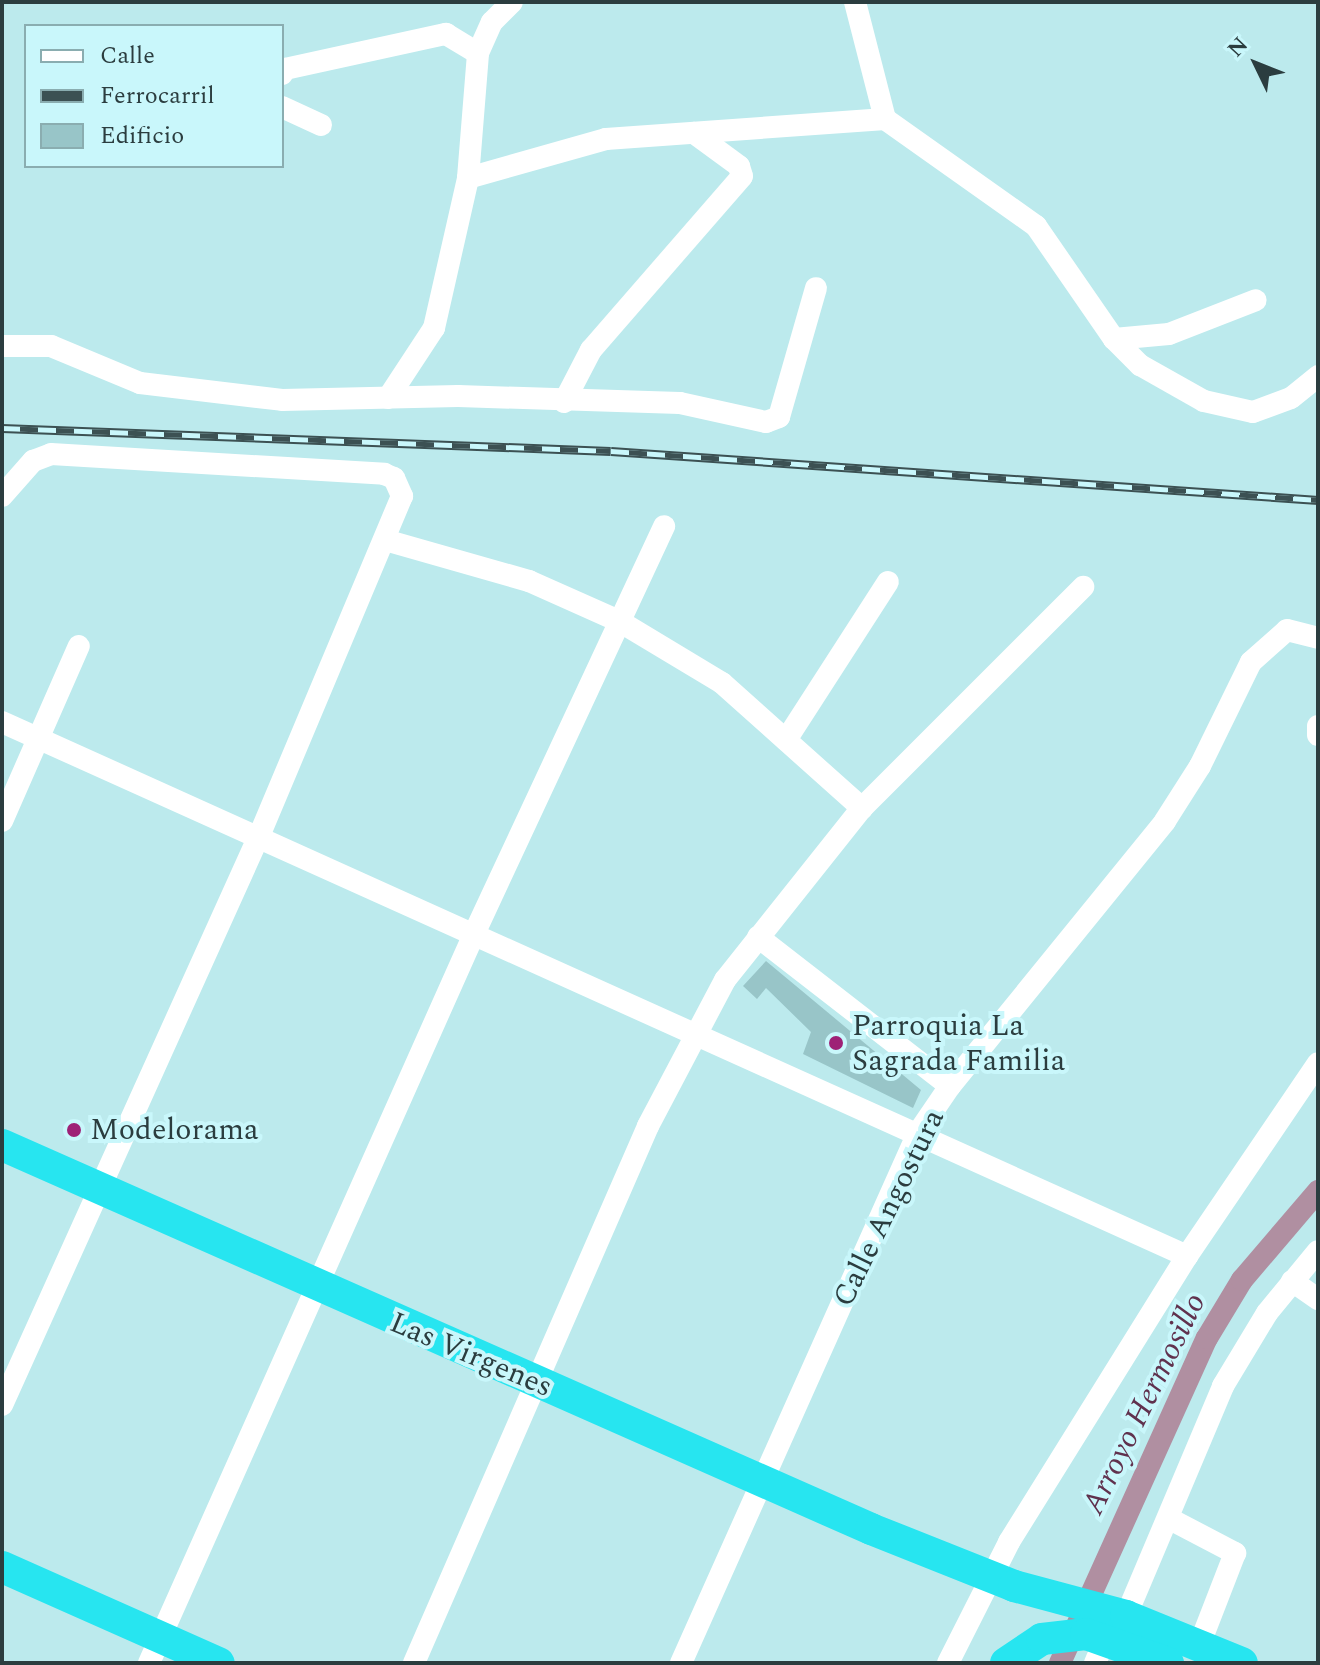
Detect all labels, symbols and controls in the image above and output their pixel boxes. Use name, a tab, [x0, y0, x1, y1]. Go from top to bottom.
legend	[24, 24, 284, 168]
north arrow	[1216, 24, 1296, 104]
text: N	[1220, 29, 1256, 65]
text: Calle	[100, 38, 155, 74]
text: Ferrocarril	[100, 78, 215, 114]
text: Edificio	[100, 118, 184, 154]
place label: Parroquia La Sagrada Familia	[852, 1008, 1065, 1078]
marker: Parroquia La Sagrada Familia	[827, 1034, 845, 1052]
street label: Calle Angostura	[826, 1103, 952, 1313]
place label: Modelorama	[90, 1112, 259, 1148]
marker: Modelorama	[65, 1121, 83, 1139]
water label: Arroyo Hermosillo	[1075, 1287, 1215, 1521]
street label: Las Virgenes	[384, 1305, 558, 1405]

